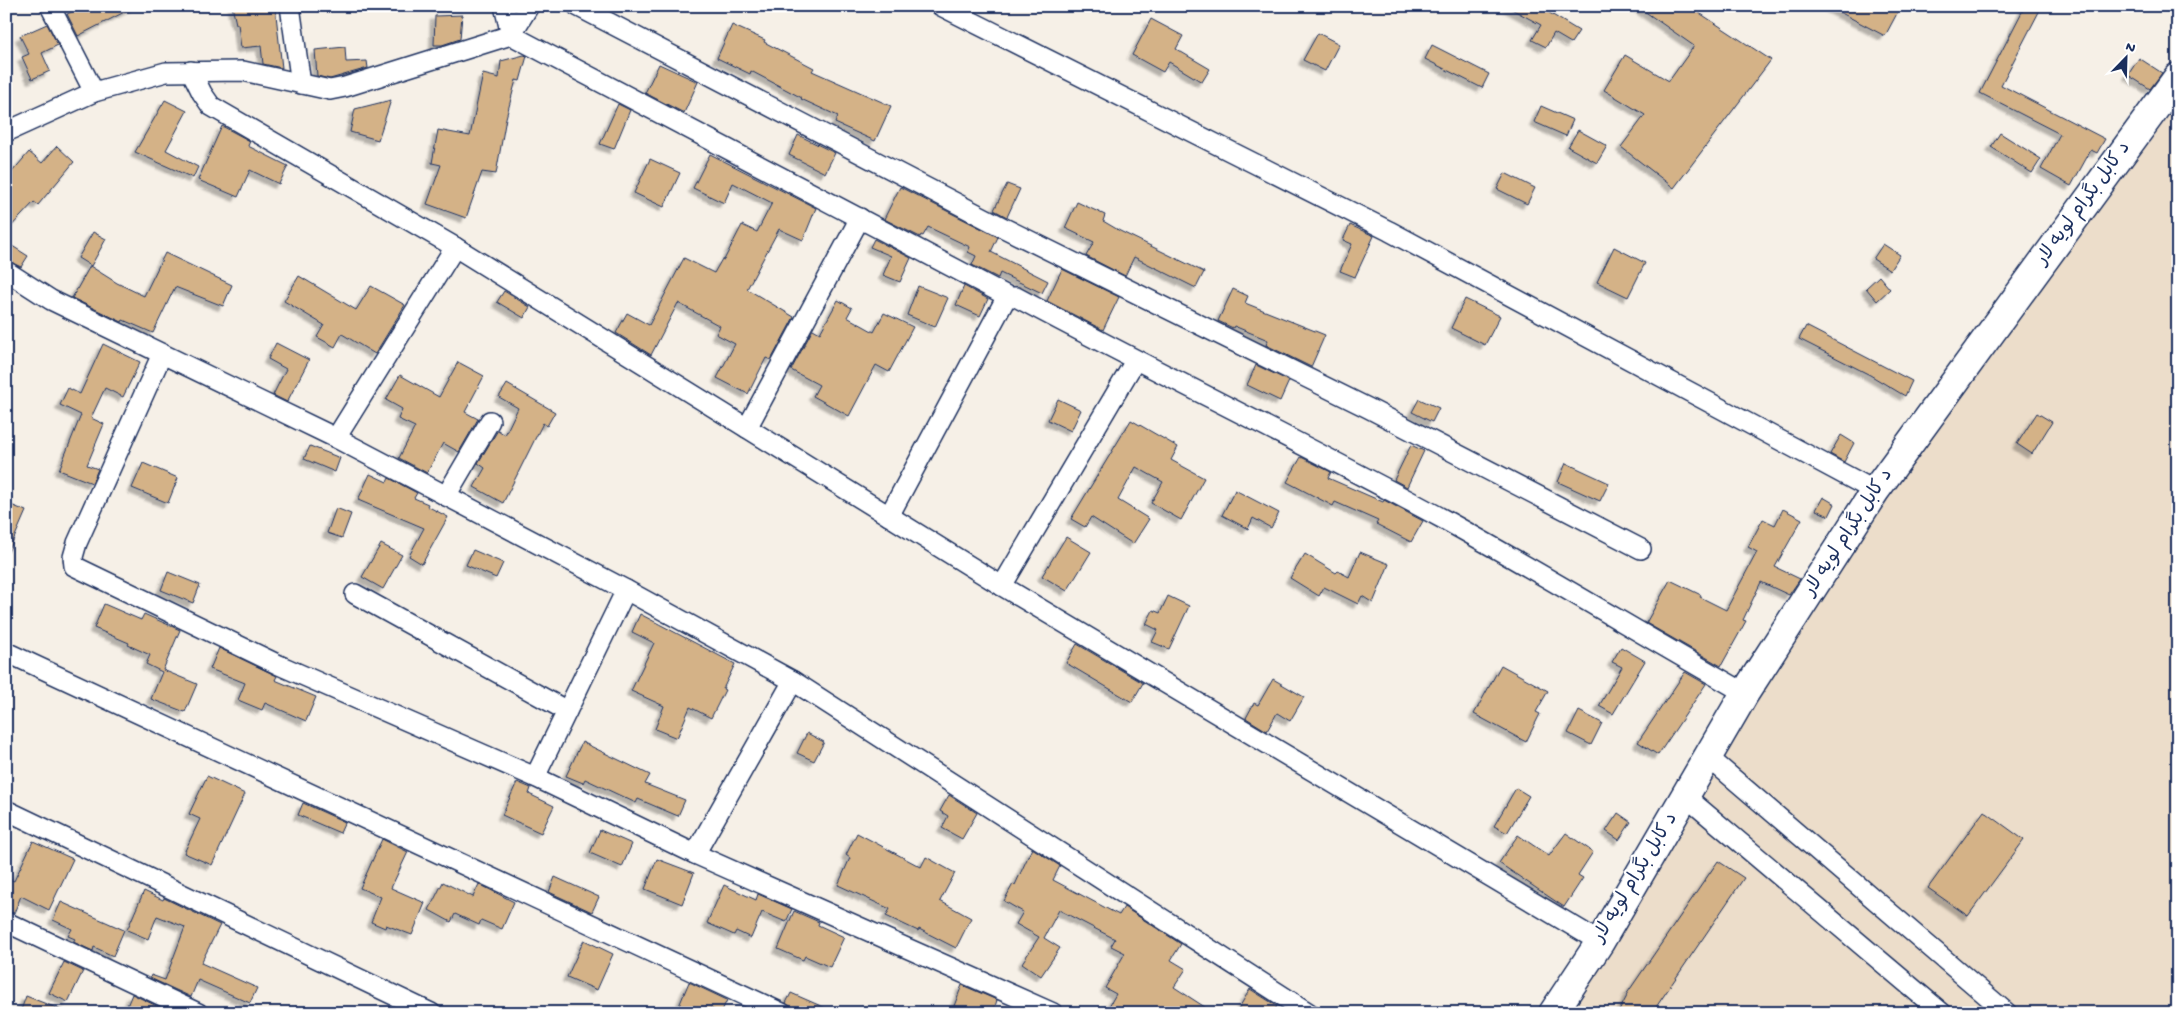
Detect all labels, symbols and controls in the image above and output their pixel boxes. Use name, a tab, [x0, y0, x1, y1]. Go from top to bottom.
north arrow	[2102, 32, 2152, 82]
text: N	[2123, 39, 2138, 58]
street label: د کابل بگرام لویه لار	[2029, 137, 2136, 272]
street label: د کابل بگرام لویه لار	[1797, 464, 1899, 603]
street label: د کابل بگرام لویه لار	[1586, 808, 1684, 949]

